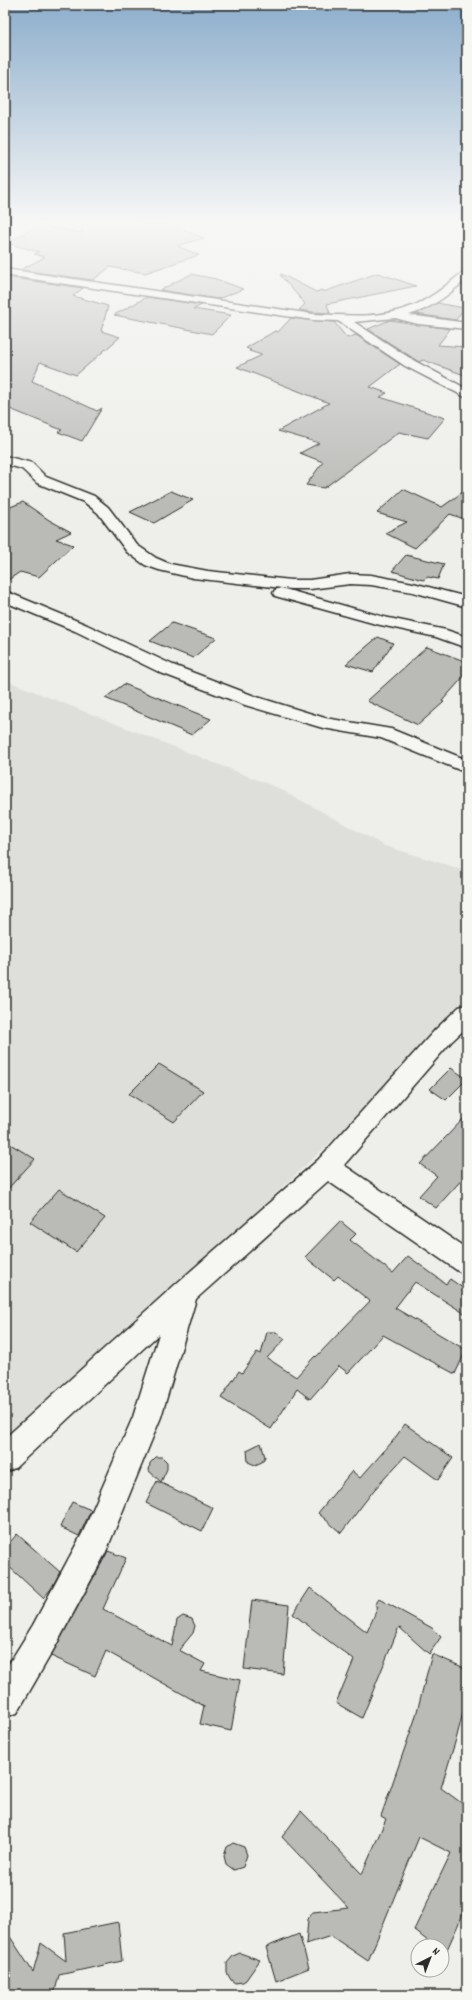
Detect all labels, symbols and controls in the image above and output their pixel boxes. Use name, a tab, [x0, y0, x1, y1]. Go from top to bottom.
north arrow	[410, 1938, 450, 1978]
text: N	[428, 1944, 443, 1960]

